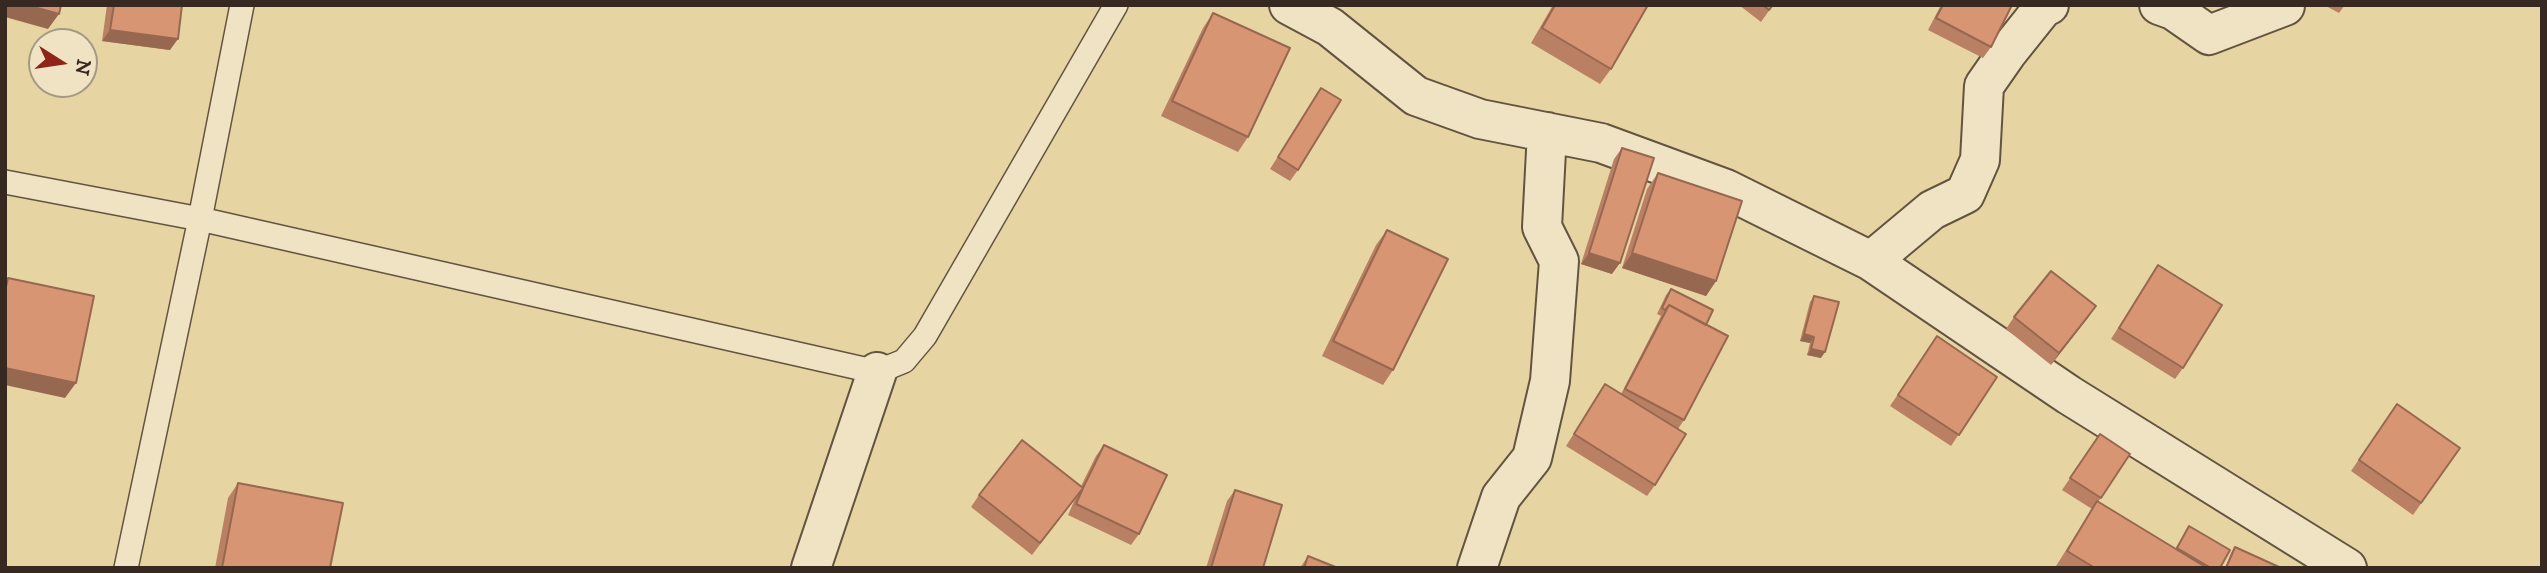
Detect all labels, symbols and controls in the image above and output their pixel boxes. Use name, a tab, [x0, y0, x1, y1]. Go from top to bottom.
north arrow	[28, 28, 98, 98]
text: N	[69, 57, 95, 77]

